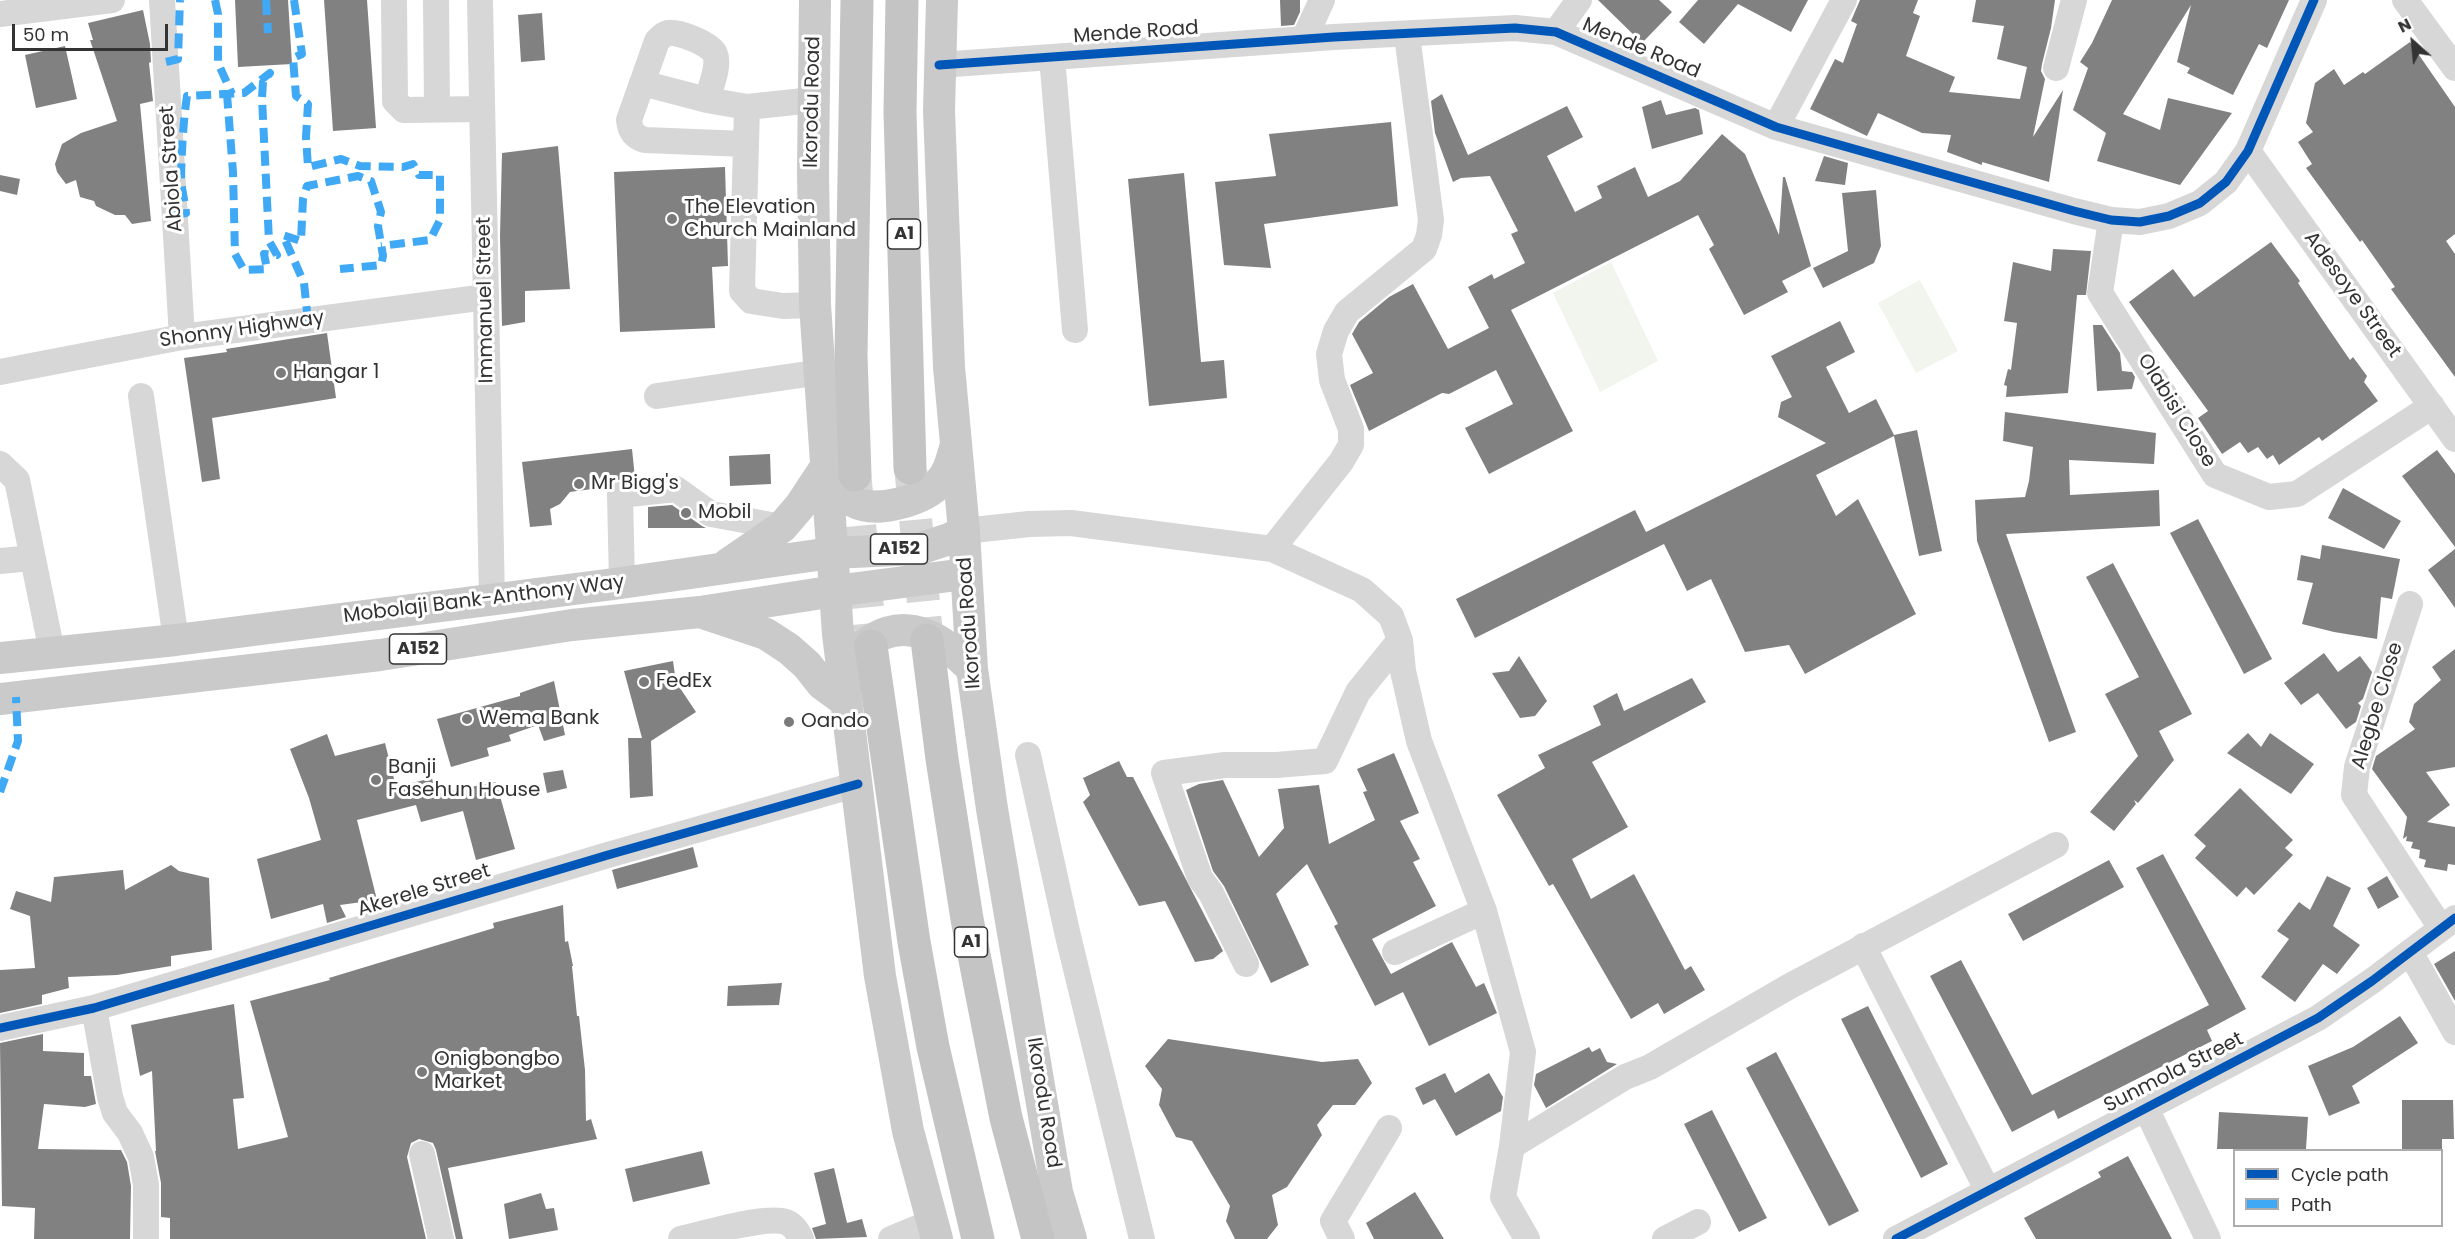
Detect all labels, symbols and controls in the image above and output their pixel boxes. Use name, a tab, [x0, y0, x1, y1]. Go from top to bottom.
scale bar	[15, 12, 171, 50]
north arrow	[2383, 12, 2443, 72]
street label: Mende Road	[1578, 13, 1704, 85]
text: N	[2394, 13, 2415, 39]
street label: Mende Road	[1072, 17, 1200, 49]
text: 50 m	[23, 22, 69, 47]
street label: Ikorodu Road	[800, 36, 826, 168]
street label: Abiola Street	[156, 105, 188, 233]
place label: The Elevation Church Mainland	[684, 196, 856, 243]
marker: The Elevation Church Mainland	[665, 212, 679, 226]
street label: Immanuel Street	[473, 217, 499, 383]
road number: A1	[888, 219, 920, 249]
street label: Adesoye Street	[2298, 227, 2406, 363]
street label: Shonny Highway	[158, 307, 326, 353]
street label: Olabisi Close	[2132, 350, 2220, 472]
place label: Hangar 1	[293, 361, 379, 385]
marker: Hangar 1	[274, 366, 288, 380]
place label: Mr Bigg's	[591, 472, 679, 496]
marker: Mr Bigg's	[572, 477, 586, 491]
place label: Mobil	[698, 501, 751, 525]
marker: Mobil	[679, 506, 693, 520]
road number: A152	[870, 534, 928, 564]
street label: Ikorodu Road	[953, 556, 987, 690]
street label: Mobolaji Bank-Anthony Way	[342, 571, 626, 629]
road number: A152	[390, 634, 446, 664]
street label: Alegbe Close	[2347, 640, 2409, 772]
place label: FedEx	[656, 670, 712, 694]
marker: FedEx	[637, 675, 651, 689]
place label: Wema Bank	[479, 707, 599, 731]
place label: Oando	[801, 710, 869, 734]
marker: Wema Bank	[460, 712, 474, 726]
marker: Oando	[782, 715, 796, 729]
place label: Banji Fasehun House	[388, 756, 540, 803]
marker: Banji Fasehun House	[369, 773, 383, 787]
street label: Akerele Street	[355, 859, 493, 923]
road number: A1	[954, 927, 988, 957]
street label: Sunmola Street	[2100, 1028, 2248, 1118]
street label: Ikorodu Road	[1021, 1036, 1065, 1170]
place label: Onigbongbo Market	[434, 1048, 560, 1095]
marker: Onigbongbo Market	[415, 1065, 429, 1079]
legend	[2233, 1149, 2443, 1227]
text: Cycle path	[2291, 1162, 2389, 1187]
text: Path	[2291, 1192, 2332, 1217]

